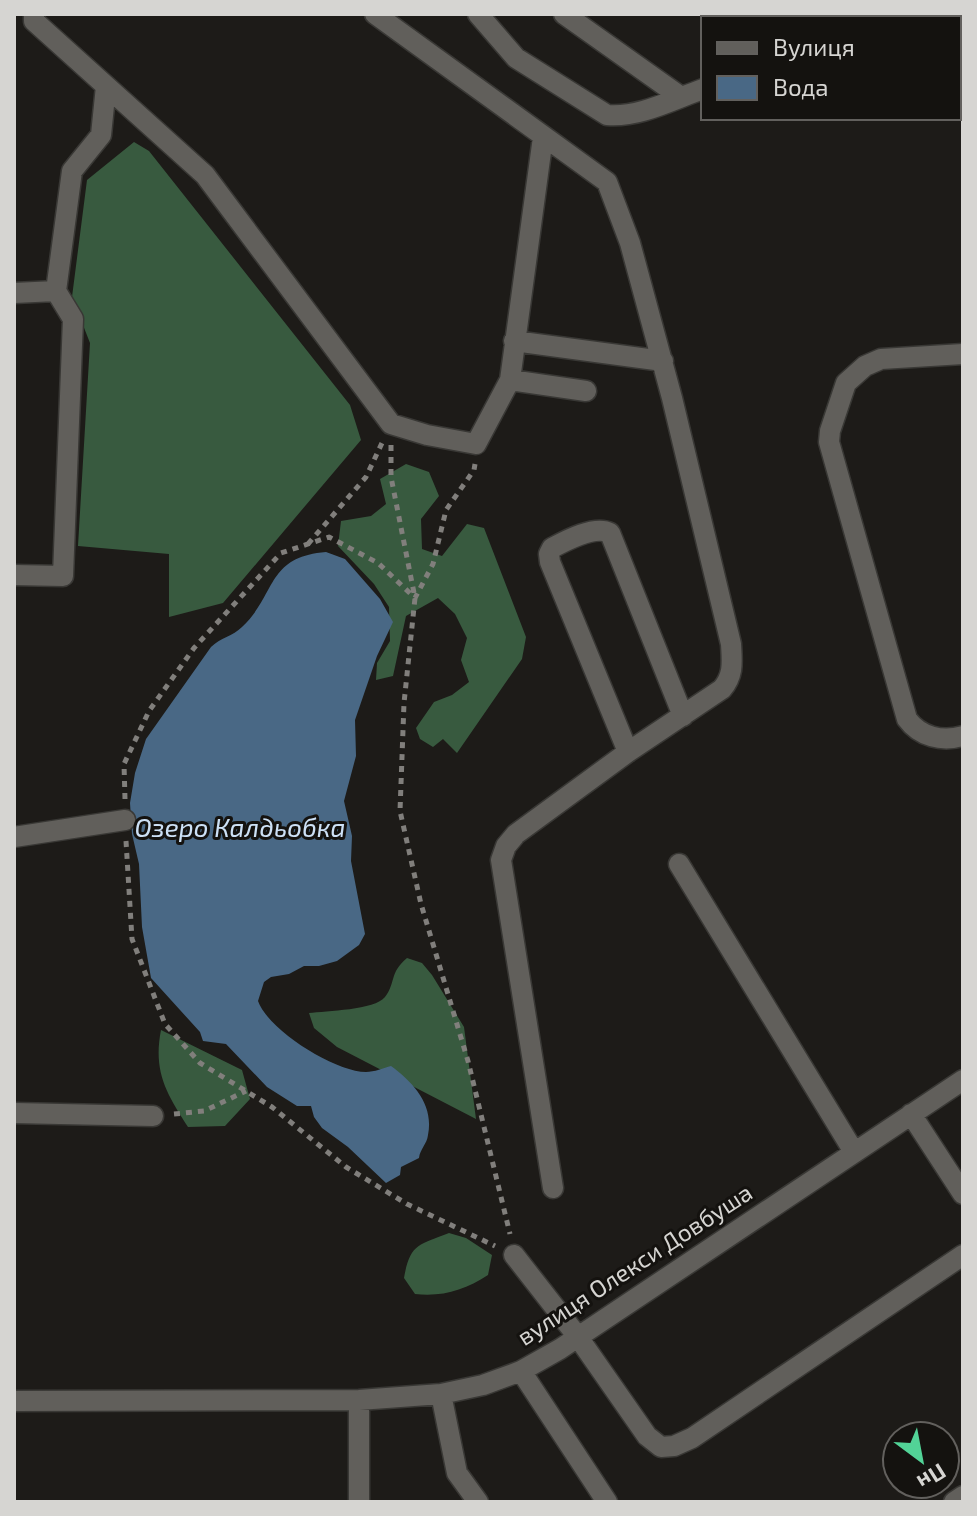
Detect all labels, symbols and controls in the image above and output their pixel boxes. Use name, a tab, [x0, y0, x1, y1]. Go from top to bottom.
legend	[701, 16, 961, 120]
text: Вулиця	[773, 32, 855, 62]
text: Вода	[773, 72, 829, 101]
water label: Озеро Калдьобка	[135, 811, 345, 842]
street label: вулиця Олекси Довбуша	[511, 1177, 758, 1351]
north arrow	[881, 1420, 961, 1500]
text: Пн	[913, 1459, 951, 1496]

